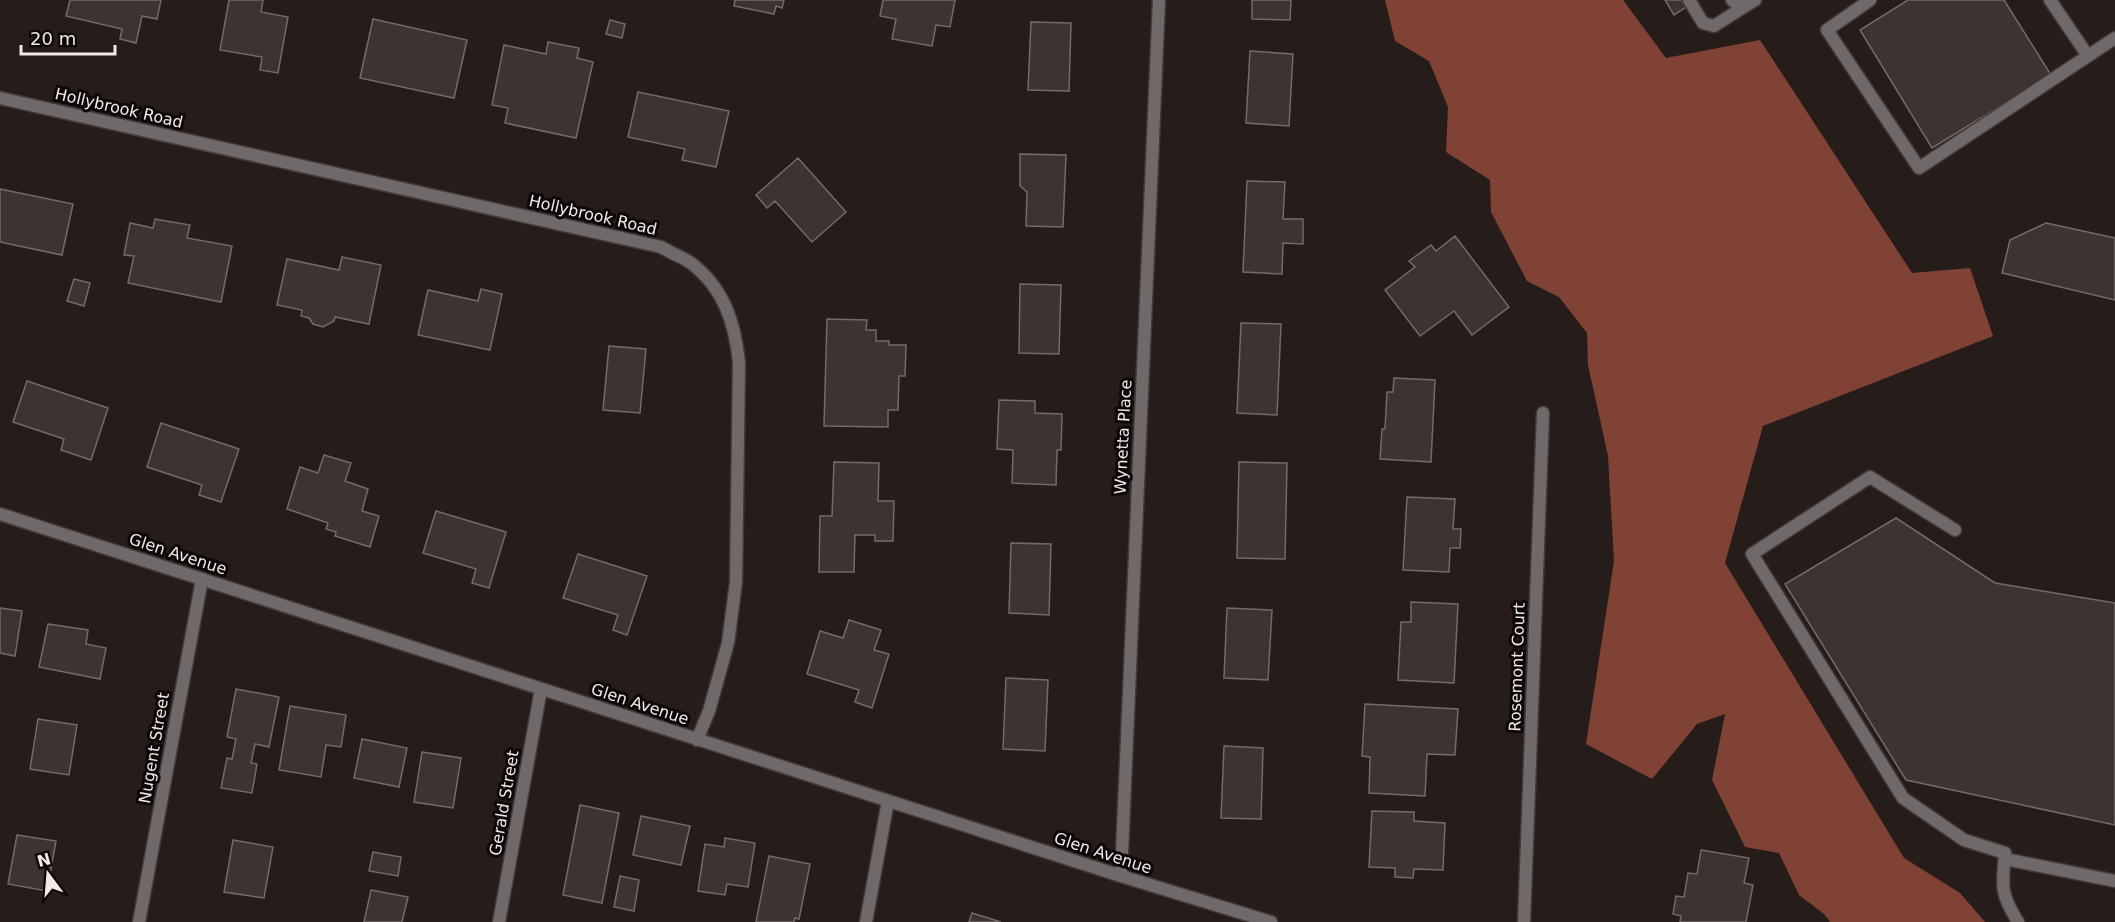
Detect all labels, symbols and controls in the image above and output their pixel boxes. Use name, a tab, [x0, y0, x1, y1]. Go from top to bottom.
scale bar	[21, 18, 116, 56]
text: 20 m	[30, 28, 76, 49]
street label: Hollybrook Road	[53, 84, 185, 132]
street label: Hollybrook Road	[527, 191, 659, 239]
street label: Wynetta Place	[1111, 379, 1135, 495]
street label: Glen Avenue	[127, 529, 229, 579]
street label: Rosemont Court	[1505, 602, 1529, 732]
street label: Glen Avenue	[589, 679, 691, 729]
street label: Nugent Street	[135, 691, 173, 805]
street label: Gerald Street	[485, 749, 523, 857]
street label: Glen Avenue	[1052, 828, 1154, 878]
north arrow	[18, 844, 78, 904]
text: N	[35, 849, 53, 871]

